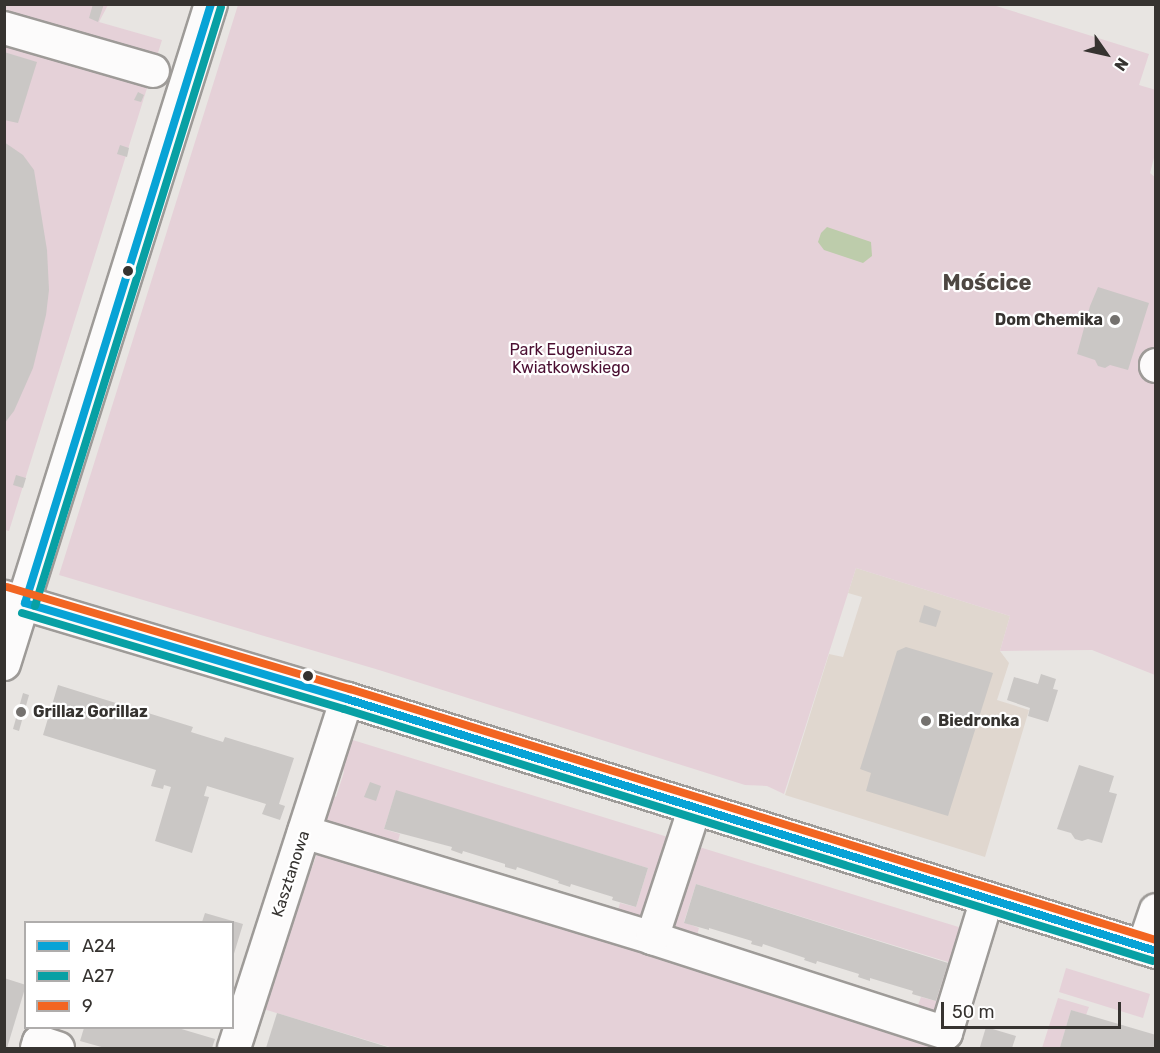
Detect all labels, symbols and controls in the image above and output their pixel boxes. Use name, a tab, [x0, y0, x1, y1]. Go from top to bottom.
north arrow	[1076, 24, 1136, 84]
text: N	[1110, 54, 1132, 74]
unlabelled marker	[122, 265, 134, 277]
district label: Mościce	[942, 270, 1032, 296]
place label: Dom Chemika	[995, 310, 1103, 330]
marker: Dom Chemika	[1108, 313, 1122, 327]
park label: Park Eugeniusza Kwiatkowskiego	[509, 340, 633, 378]
unlabelled marker	[302, 670, 314, 682]
place label: Grillaz Gorillaz	[33, 702, 148, 722]
marker: Grillaz Gorillaz	[14, 705, 28, 719]
place label: Biedronka	[938, 711, 1019, 731]
marker: Biedronka	[919, 714, 933, 728]
street label: Kasztanowa	[268, 828, 314, 920]
legend	[24, 921, 234, 1029]
text: A24	[82, 935, 116, 957]
text: A27	[82, 965, 114, 987]
scale bar	[944, 990, 1124, 1028]
text: 9	[82, 995, 93, 1017]
text: 50 m	[952, 1001, 995, 1023]

